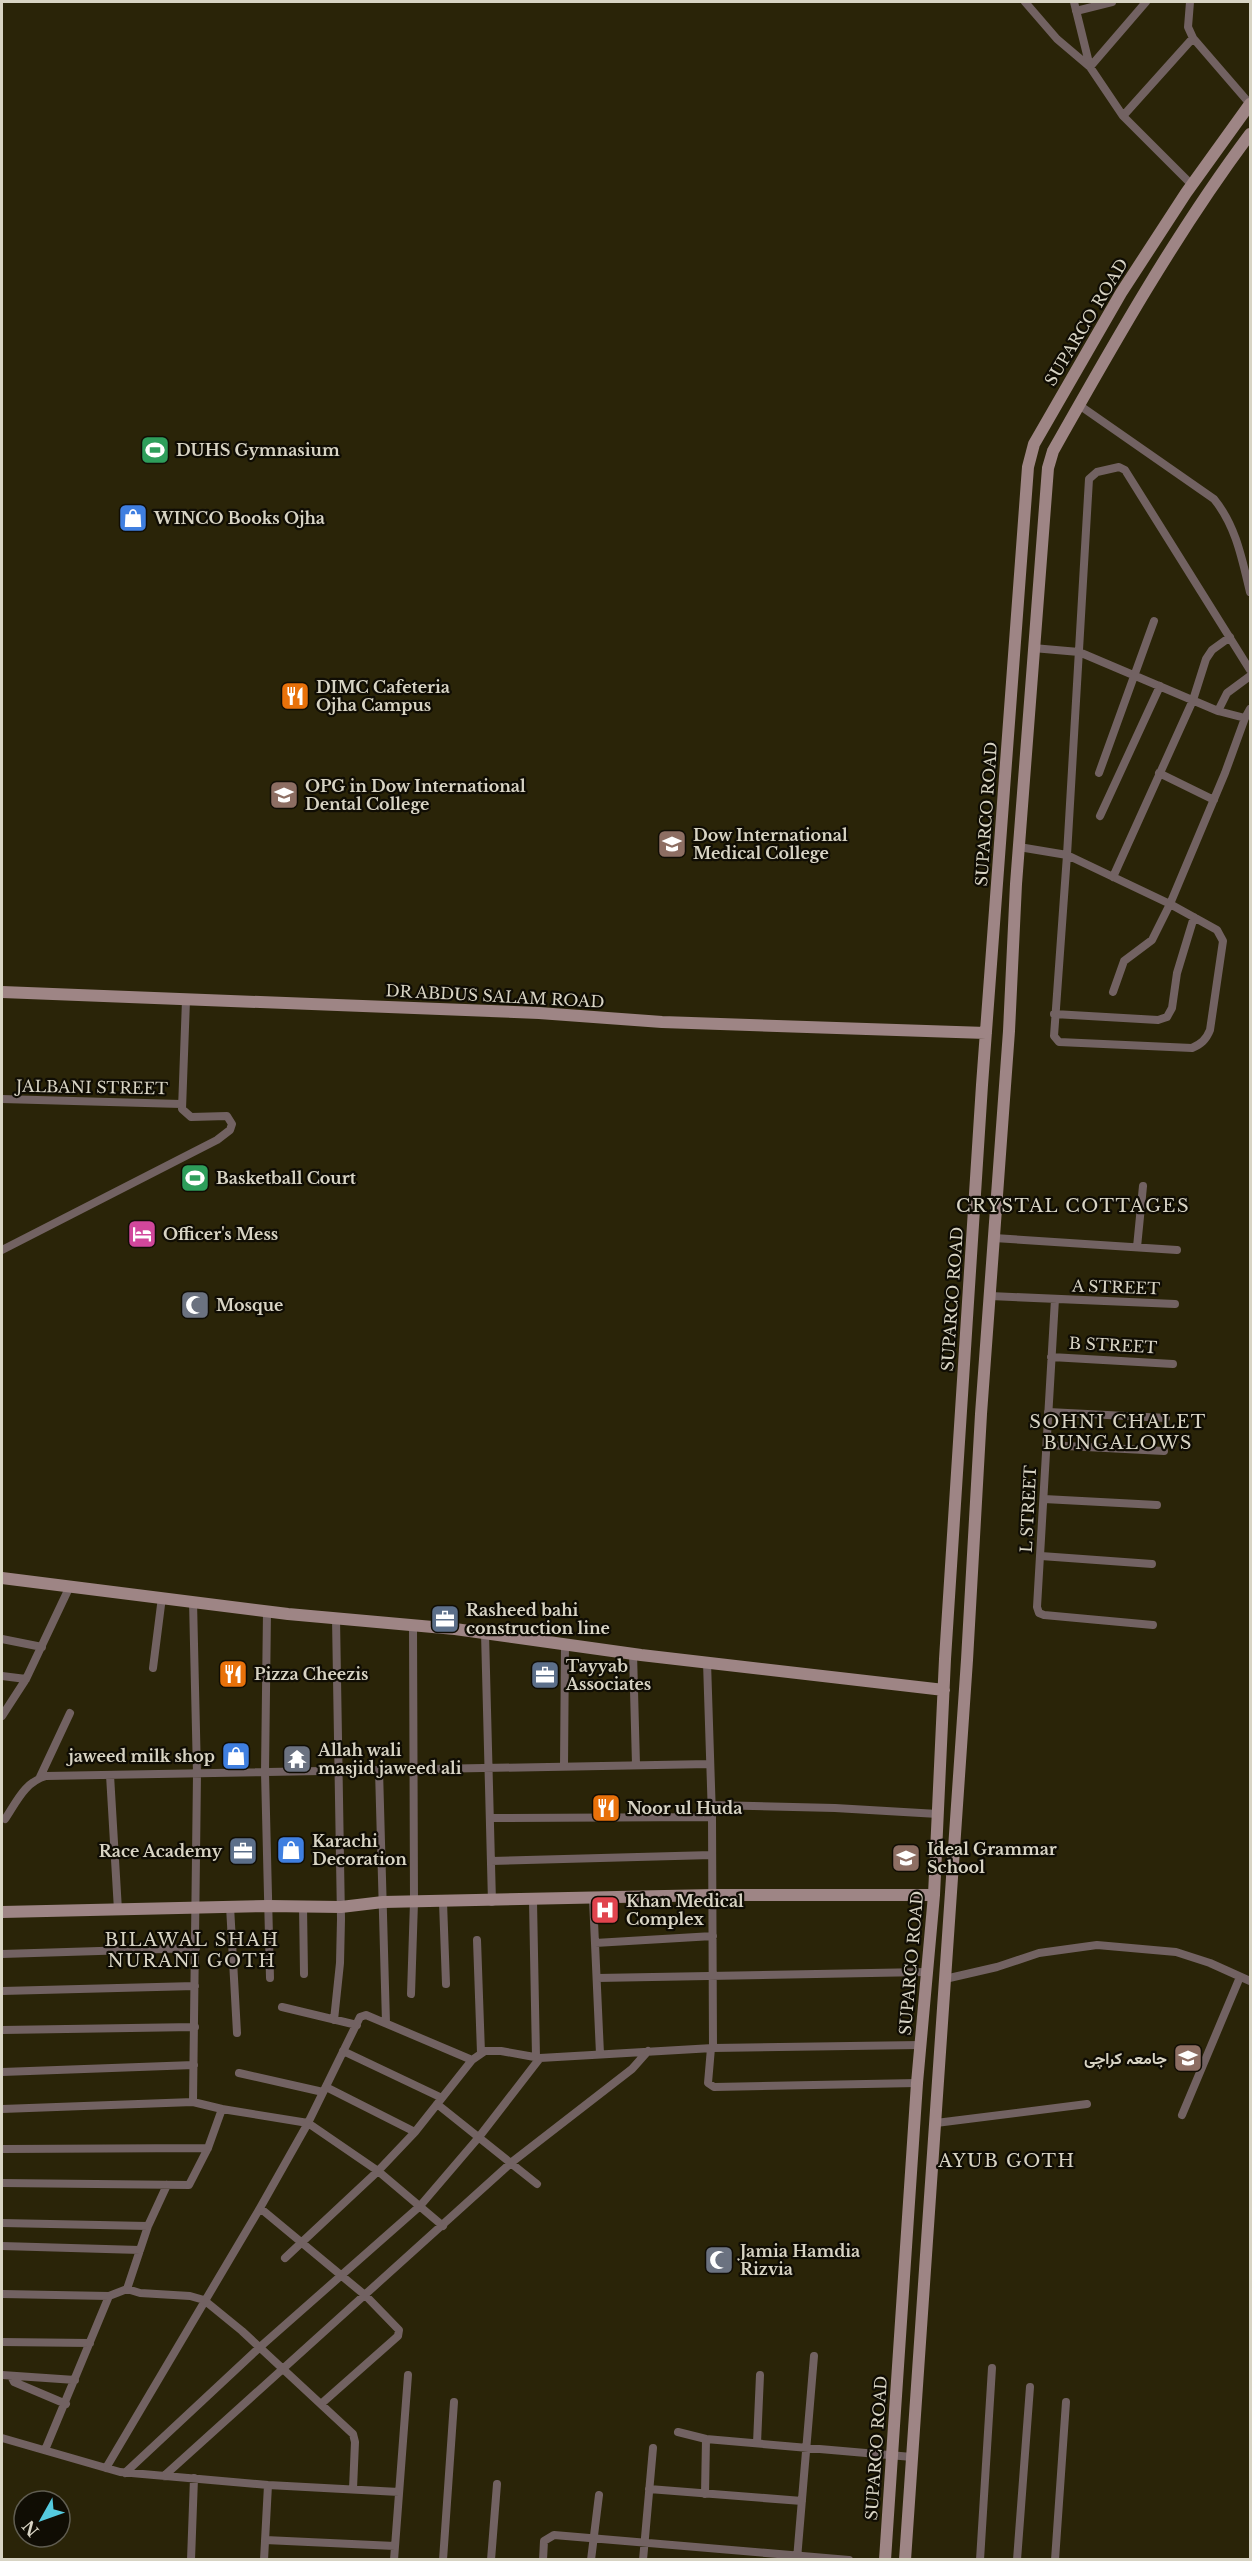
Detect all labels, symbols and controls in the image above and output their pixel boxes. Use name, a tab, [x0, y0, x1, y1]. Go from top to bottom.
street label: SUPARCO ROAD	[1040, 255, 1132, 389]
sports icon: DUHS Gymnasium	[139, 434, 171, 466]
place label: DUHS Gymnasium	[176, 440, 340, 460]
shop icon: WINCO Books Ojha	[117, 502, 149, 534]
place label: WINCO Books Ojha	[153, 508, 325, 528]
place label: DIMC Cafeteria Ojha Campus	[316, 677, 450, 715]
restaurant icon: DIMC Cafeteria Ojha Campus	[279, 680, 311, 712]
street label: SUPARCO ROAD	[971, 741, 1001, 887]
place label: OPG in Dow International Dental College	[305, 776, 526, 814]
school or university icon: OPG in Dow International Dental College	[268, 779, 300, 811]
place label: Dow International Medical College	[693, 825, 848, 863]
school or university icon: Dow International Medical College	[656, 828, 688, 860]
street label: DR ABDUS SALAM ROAD	[385, 980, 605, 1012]
street label: JALBANI STREET	[14, 1076, 168, 1098]
sports icon: Basketball Court	[179, 1162, 211, 1194]
place label: Basketball Court	[216, 1168, 357, 1188]
district label: CRYSTAL COTTAGES	[956, 1195, 1190, 1217]
hotel icon: Officer's Mess	[126, 1218, 158, 1250]
place label: Officer's Mess	[163, 1224, 278, 1244]
street label: SUPARCO ROAD	[937, 1226, 967, 1372]
street label: A STREET	[1071, 1275, 1160, 1299]
mosque icon: Mosque	[179, 1289, 211, 1321]
place label: Mosque	[216, 1295, 283, 1315]
street label: B STREET	[1068, 1333, 1158, 1357]
district label: SOHNI CHALET BUNGALOWS	[1029, 1411, 1207, 1454]
street label: L STREET	[1016, 1465, 1040, 1553]
place label: Rasheed bahi construction line	[466, 1600, 610, 1638]
office icon: Rasheed bahi construction line	[429, 1603, 461, 1635]
place label: Tayyab Associates	[565, 1656, 651, 1694]
restaurant icon: Pizza Cheezis	[217, 1658, 249, 1690]
office icon: Tayyab Associates	[529, 1659, 561, 1691]
place label: Pizza Cheezis	[254, 1664, 369, 1684]
shop icon: jaweed milk shop	[220, 1740, 252, 1772]
place label: Allah wali masjid jaweed ali	[317, 1740, 462, 1778]
temple icon: Allah wali masjid jaweed ali	[281, 1743, 313, 1775]
place label: jaweed milk shop	[65, 1746, 215, 1766]
restaurant icon: Noor ul Huda	[590, 1792, 622, 1824]
place label: Noor ul Huda	[627, 1798, 742, 1818]
place label: Karachi Decoration	[312, 1831, 407, 1869]
shop icon: Karachi Decoration	[275, 1834, 307, 1866]
office icon: Race Academy	[227, 1835, 259, 1867]
place label: Ideal Grammar School	[927, 1839, 1057, 1877]
place label: Race Academy	[99, 1841, 223, 1861]
school or university icon: Ideal Grammar School	[890, 1842, 922, 1874]
street label: SUPARCO ROAD	[895, 1890, 927, 2036]
place label: Khan Medical Complex	[626, 1891, 744, 1929]
hospital icon: Khan Medical Complex	[589, 1894, 621, 1926]
district label: BILAWAL SHAH NURANI GOTH	[104, 1929, 280, 1972]
school or university icon: جامعہ کراچی	[1172, 2042, 1204, 2074]
place label: جامعہ کراچی	[1084, 2048, 1167, 2070]
district label: AYUB GOTH	[937, 2150, 1076, 2172]
place label: Jamia Hamdia Rizvia	[737, 2241, 860, 2279]
mosque icon: Jamia Hamdia Rizvia	[703, 2244, 735, 2276]
street label: SUPARCO ROAD	[861, 2375, 891, 2521]
north arrow	[12, 2489, 72, 2549]
text: N	[18, 2516, 43, 2541]

